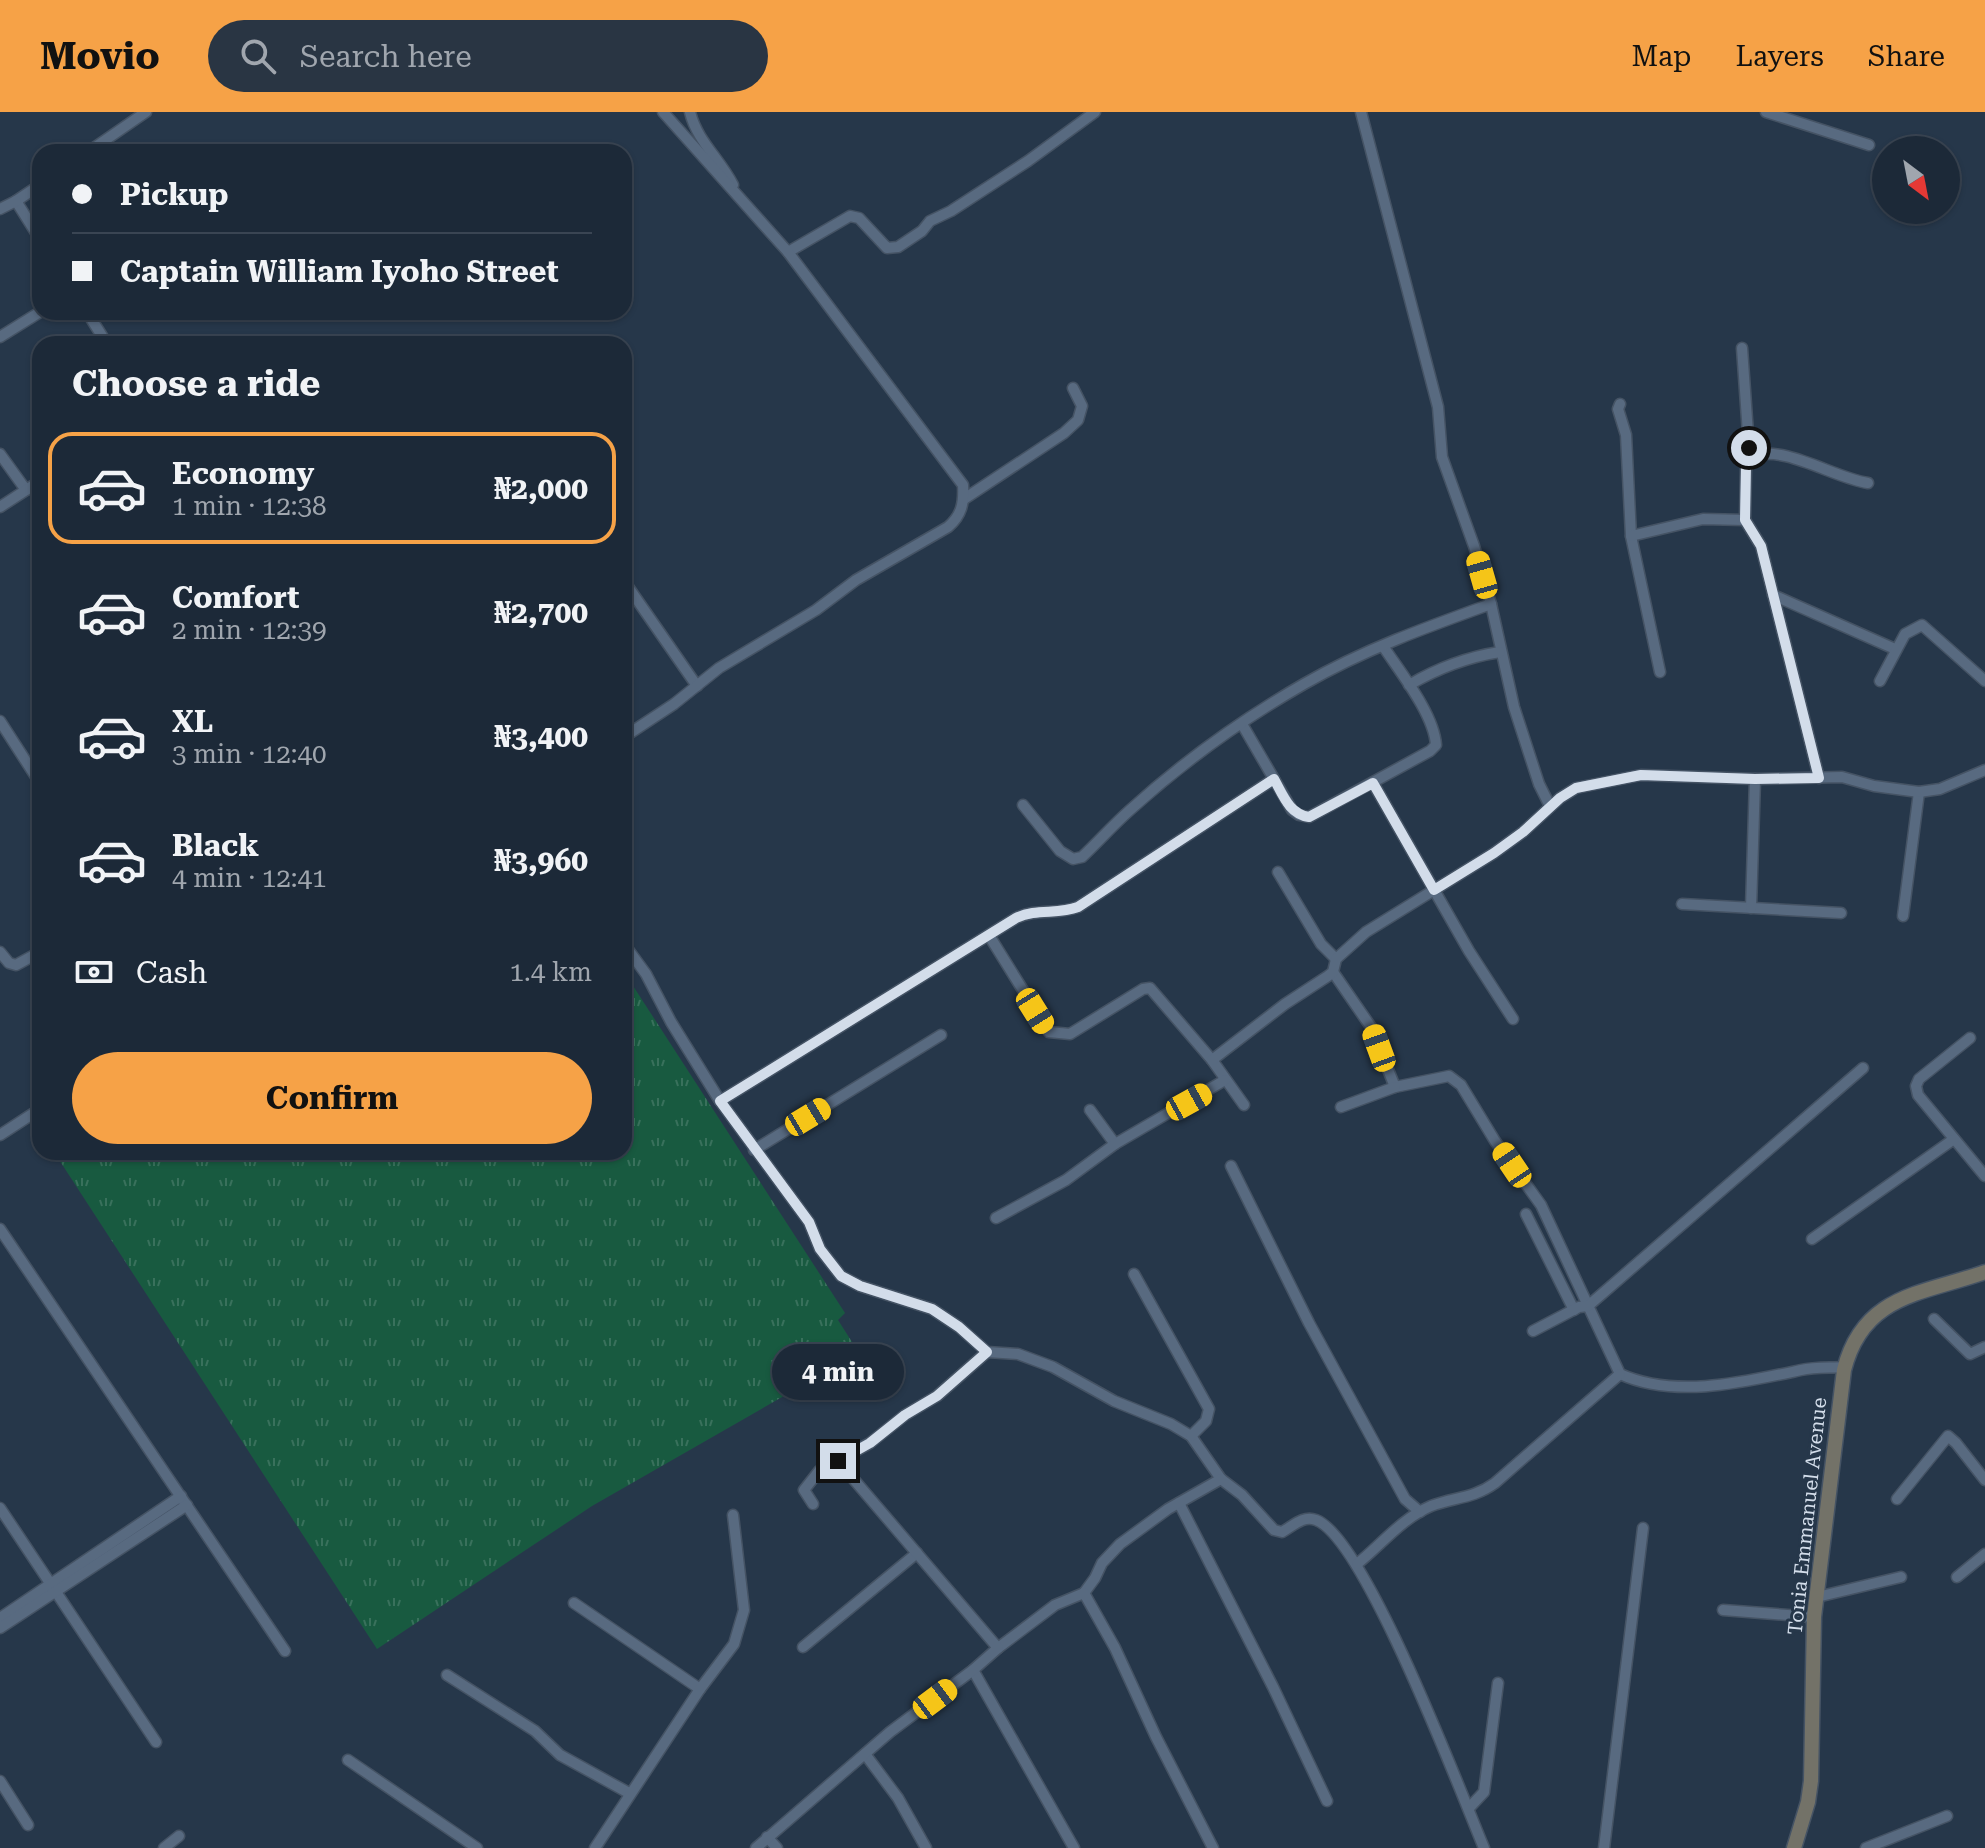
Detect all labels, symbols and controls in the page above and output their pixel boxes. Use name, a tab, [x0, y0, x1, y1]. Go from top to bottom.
search box	[208, 20, 768, 92]
text: Movio	[40, 34, 160, 78]
icon: search	[236, 34, 280, 78]
text: Search here	[300, 39, 472, 74]
text: Map	[1632, 40, 1691, 73]
text: Layers	[1735, 40, 1824, 73]
text: Share	[1868, 40, 1945, 73]
north arrow	[1872, 136, 1960, 224]
map controls	[1872, 136, 1960, 224]
text: Pickup	[120, 177, 228, 212]
text: Captain William Iyoho Street	[120, 254, 559, 289]
text: Choose a ride	[72, 363, 320, 405]
route start	[1731, 430, 1767, 466]
icon: car	[76, 452, 148, 524]
text: Economy	[172, 456, 314, 491]
text: ₦2,000	[494, 471, 588, 506]
text: 1 min · 12:38	[172, 491, 327, 521]
car	[1464, 549, 1500, 601]
icon: car	[76, 576, 148, 648]
text: Comfort	[172, 580, 299, 615]
text: ₦2,700	[494, 595, 588, 630]
text: 2 min · 12:39	[172, 615, 327, 645]
icon: car	[76, 700, 148, 772]
text: XL	[172, 704, 213, 739]
text: ₦3,400	[494, 719, 588, 754]
text: 3 min · 12:40	[172, 739, 327, 769]
icon: car	[76, 824, 148, 896]
text: Black	[172, 828, 259, 863]
text: ₦3,960	[494, 843, 588, 878]
text: 4 min · 12:41	[172, 863, 327, 893]
icon: cash	[72, 950, 116, 994]
text: Cash	[136, 955, 207, 990]
text: 1.4 km	[509, 957, 592, 987]
car	[1012, 984, 1058, 1038]
car	[1360, 1021, 1398, 1075]
button: Confirm	[72, 1052, 592, 1144]
car	[1162, 1080, 1216, 1124]
car	[781, 1094, 835, 1140]
car	[1489, 1138, 1535, 1192]
callout: 4 min	[772, 1345, 904, 1401]
text: 4 min	[802, 1357, 874, 1387]
street label: Tonia Emmanuel Avenue	[1783, 1396, 1831, 1636]
route end	[820, 1443, 856, 1479]
car	[909, 1675, 961, 1723]

